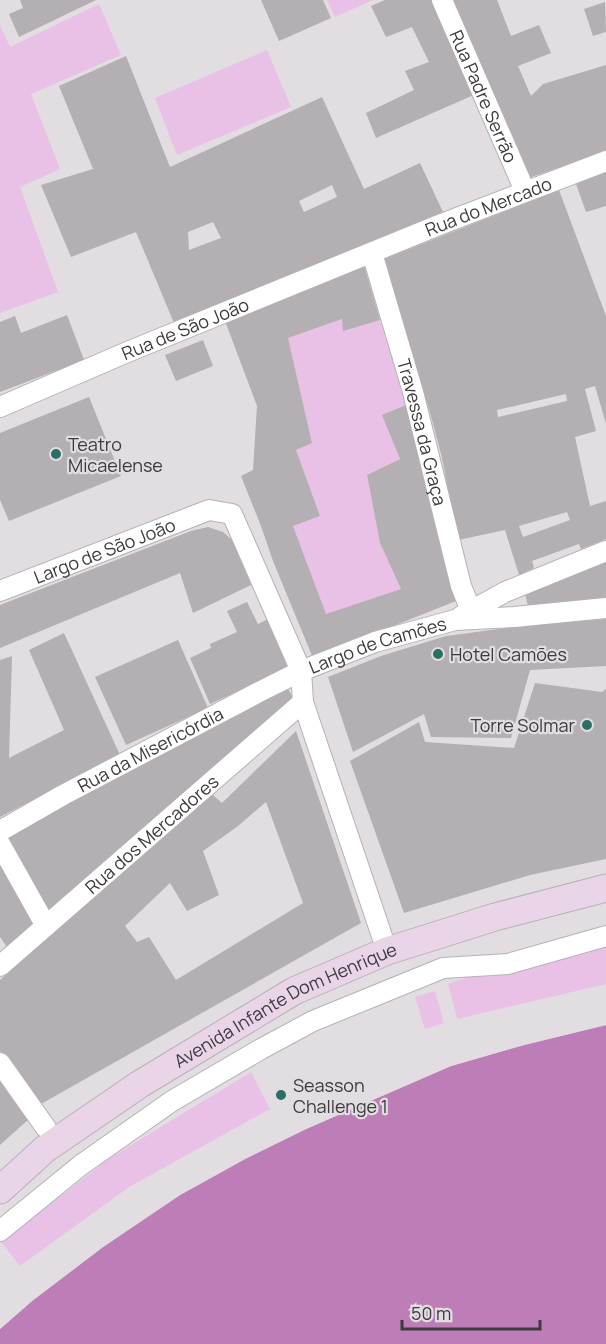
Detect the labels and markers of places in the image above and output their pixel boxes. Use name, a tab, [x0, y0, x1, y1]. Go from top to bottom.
place label: Teatro Micaelense	[68, 432, 163, 477]
marker: Teatro Micaelense	[49, 447, 63, 461]
place label: Hotel Camões	[450, 642, 567, 666]
marker: Hotel Camões	[431, 647, 445, 661]
place label: Torre Solmar	[470, 713, 575, 737]
marker: Torre Solmar	[580, 718, 594, 732]
place label: Seasson Challenge 1	[293, 1073, 388, 1118]
marker: Seasson Challenge 1	[274, 1088, 288, 1102]

